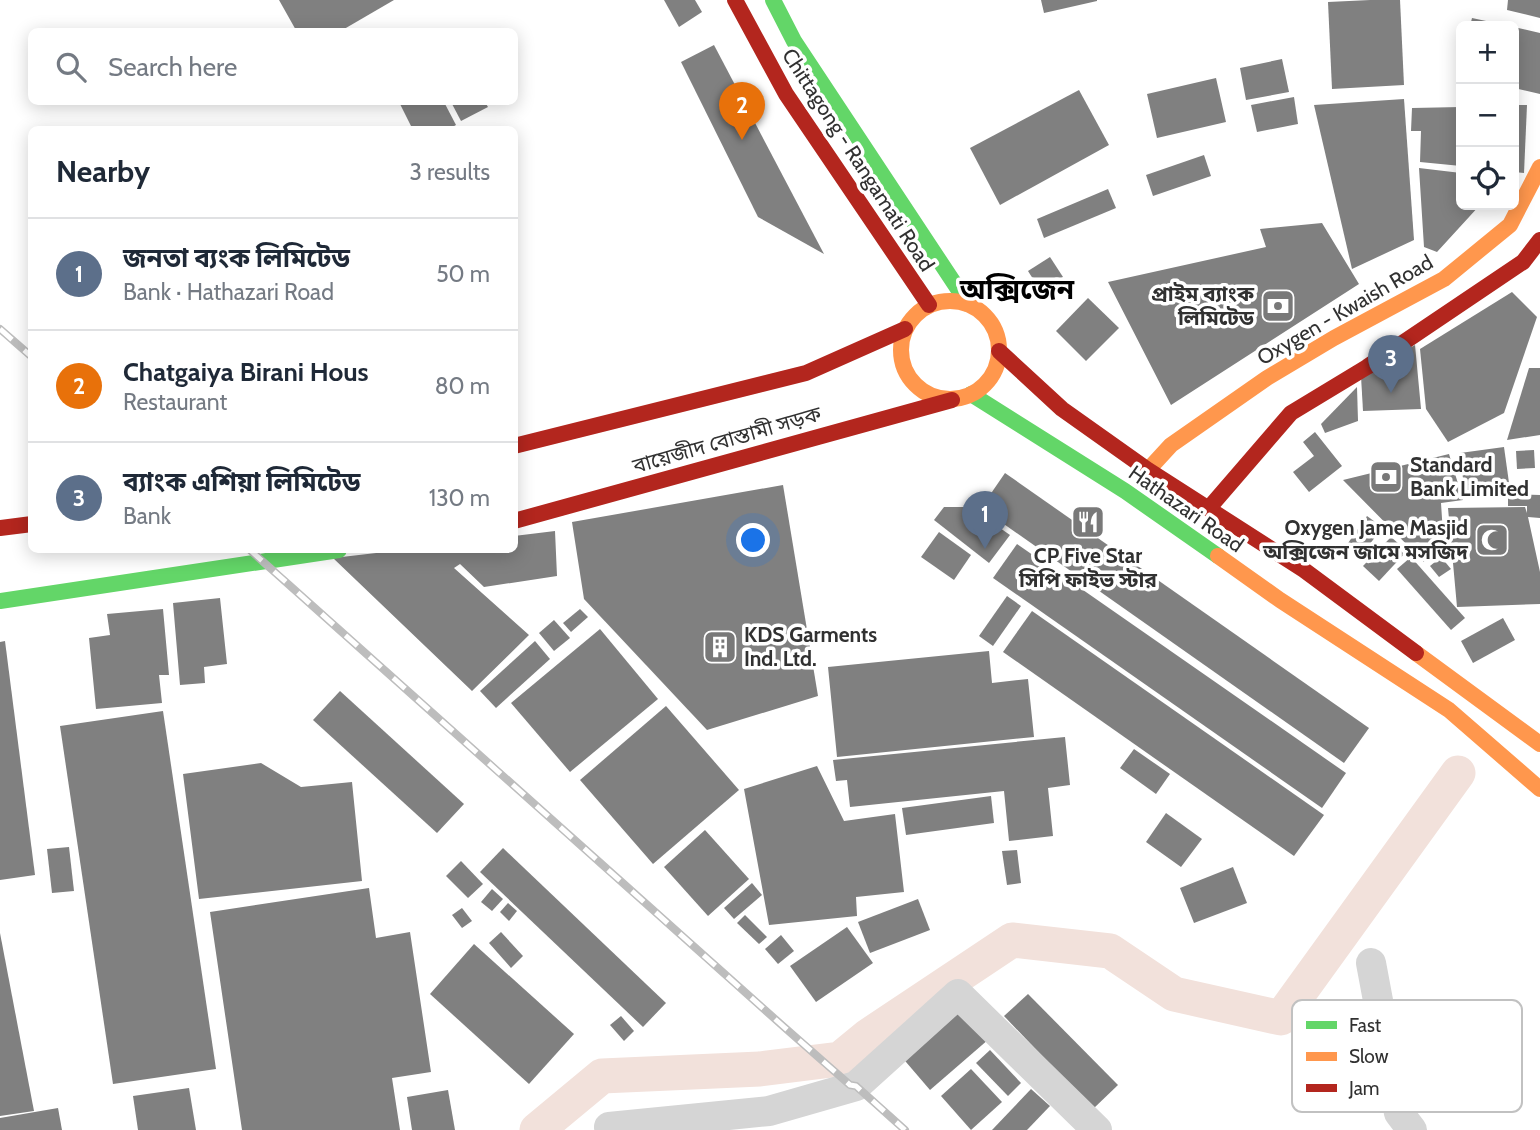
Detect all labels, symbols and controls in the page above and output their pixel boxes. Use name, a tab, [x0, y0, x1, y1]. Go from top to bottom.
map controls	[1456, 21, 1519, 210]
button: +	[1456, 21, 1519, 84]
search box	[28, 28, 518, 105]
street label: Chittagong - Rangamati Road	[777, 44, 940, 276]
icon: search	[52, 48, 90, 86]
text: Search here	[108, 51, 237, 83]
pin: 2	[719, 82, 765, 140]
button: −	[1456, 84, 1519, 147]
button: locate	[1456, 147, 1519, 210]
text: Nearby	[56, 153, 150, 190]
text: 3 results	[409, 158, 490, 186]
text: জনতা ব্যংক লিমিটেড	[123, 242, 350, 274]
street label: Oxygen - Kwaish Road	[1252, 249, 1437, 370]
text: 1	[75, 260, 83, 288]
text: 50 m	[436, 260, 490, 288]
district label: অক্সিজেন	[959, 272, 1075, 306]
text: Bank · Hathazari Road	[123, 278, 334, 306]
place label: প্রাইম ব্যাংক লিমিটেড	[1151, 281, 1255, 330]
bank icon: প্রাইম ব্যাংক লিমিটেড	[1259, 287, 1297, 325]
pin: 3	[1368, 335, 1414, 393]
text: Chatgaiya Birani Hous	[123, 356, 369, 388]
text: 2	[73, 372, 85, 400]
text: 80 m	[435, 372, 490, 400]
text: Restaurant	[123, 388, 227, 416]
street label: বায়েজীদ বোস্তামী সড়ক	[629, 400, 825, 479]
place label: Standard Bank Limited	[1410, 452, 1529, 501]
bank icon: Standard Bank Limited	[1367, 458, 1405, 496]
street label: Hathazari Road	[1124, 460, 1248, 557]
text: ব্যাংক এশিয়া লিমিটেড	[123, 466, 360, 498]
text: 3	[73, 484, 85, 512]
text: 130 m	[429, 484, 490, 512]
pin: 1	[962, 491, 1008, 549]
text: Bank	[123, 502, 171, 530]
restaurant icon: CP Five Star সিপি ফাইভ স্টার	[1069, 503, 1107, 541]
place label: Oxygen Jame Masjid অক্সিজেন জামে মসজিদ	[1262, 515, 1469, 564]
mosque icon: Oxygen Jame Masjid অক্সিজেন জামে মসজিদ	[1473, 521, 1511, 559]
your location	[736, 523, 770, 557]
place label: CP Five Star সিপি ফাইভ স্টার	[1018, 543, 1157, 592]
place label: KDS Garments Ind. Ltd.	[744, 622, 877, 671]
building icon: KDS Garments Ind. Ltd.	[701, 628, 739, 666]
legend	[1292, 1000, 1522, 1112]
text: Fast	[1349, 1014, 1382, 1037]
text: Slow	[1349, 1045, 1389, 1068]
text: Jam	[1348, 1077, 1379, 1100]

